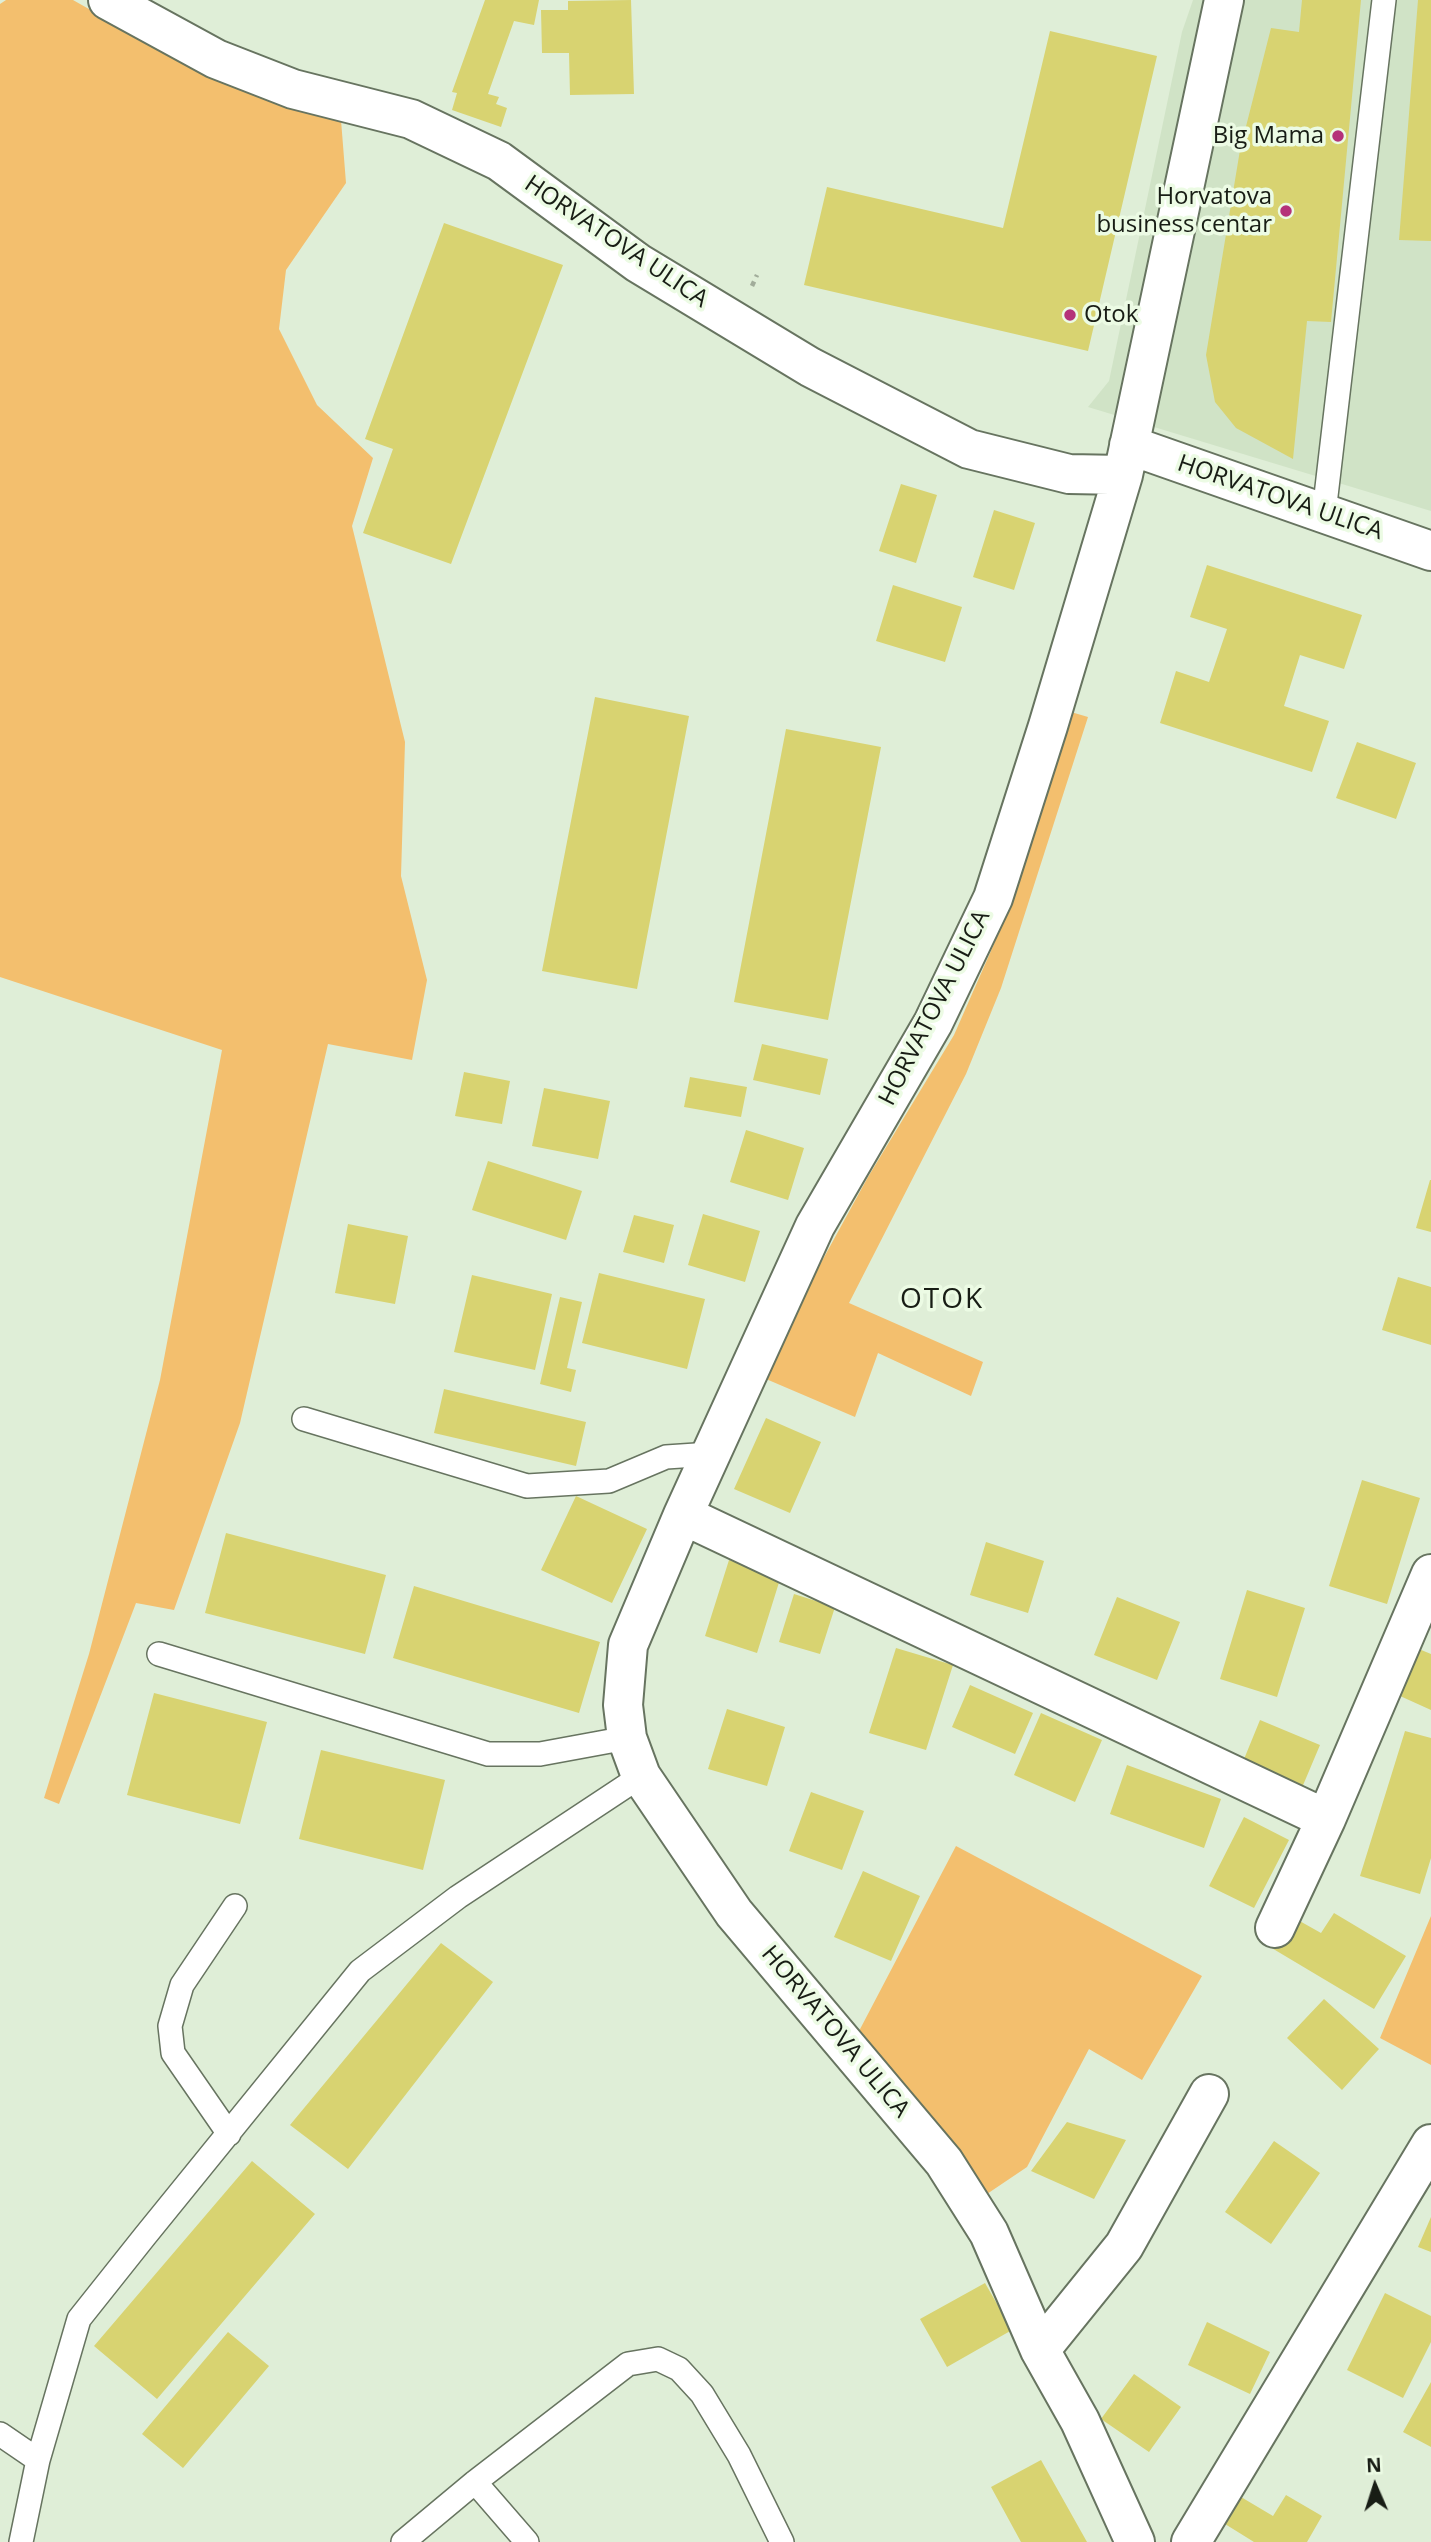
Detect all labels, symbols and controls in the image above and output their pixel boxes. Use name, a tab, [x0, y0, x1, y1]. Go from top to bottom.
place label: Big Mama	[1213, 122, 1324, 150]
marker: Big Mama	[1330, 128, 1346, 144]
street label: HORVATOVA ULICA	[519, 170, 713, 314]
place label: Horvatova business centar	[1096, 183, 1272, 239]
marker: Horvatova business centar	[1278, 203, 1294, 219]
place label: Otok	[1084, 301, 1138, 329]
marker: Otok	[1062, 307, 1078, 323]
street label: HORVATOVA ULICA	[1174, 449, 1386, 547]
street label: HORVATOVA ULICA	[873, 906, 997, 1110]
district label: OTOK	[900, 1283, 984, 1317]
street label: HORVATOVA ULICA	[755, 1940, 915, 2124]
north arrow	[1340, 2451, 1410, 2521]
text: N	[1365, 2452, 1382, 2478]

